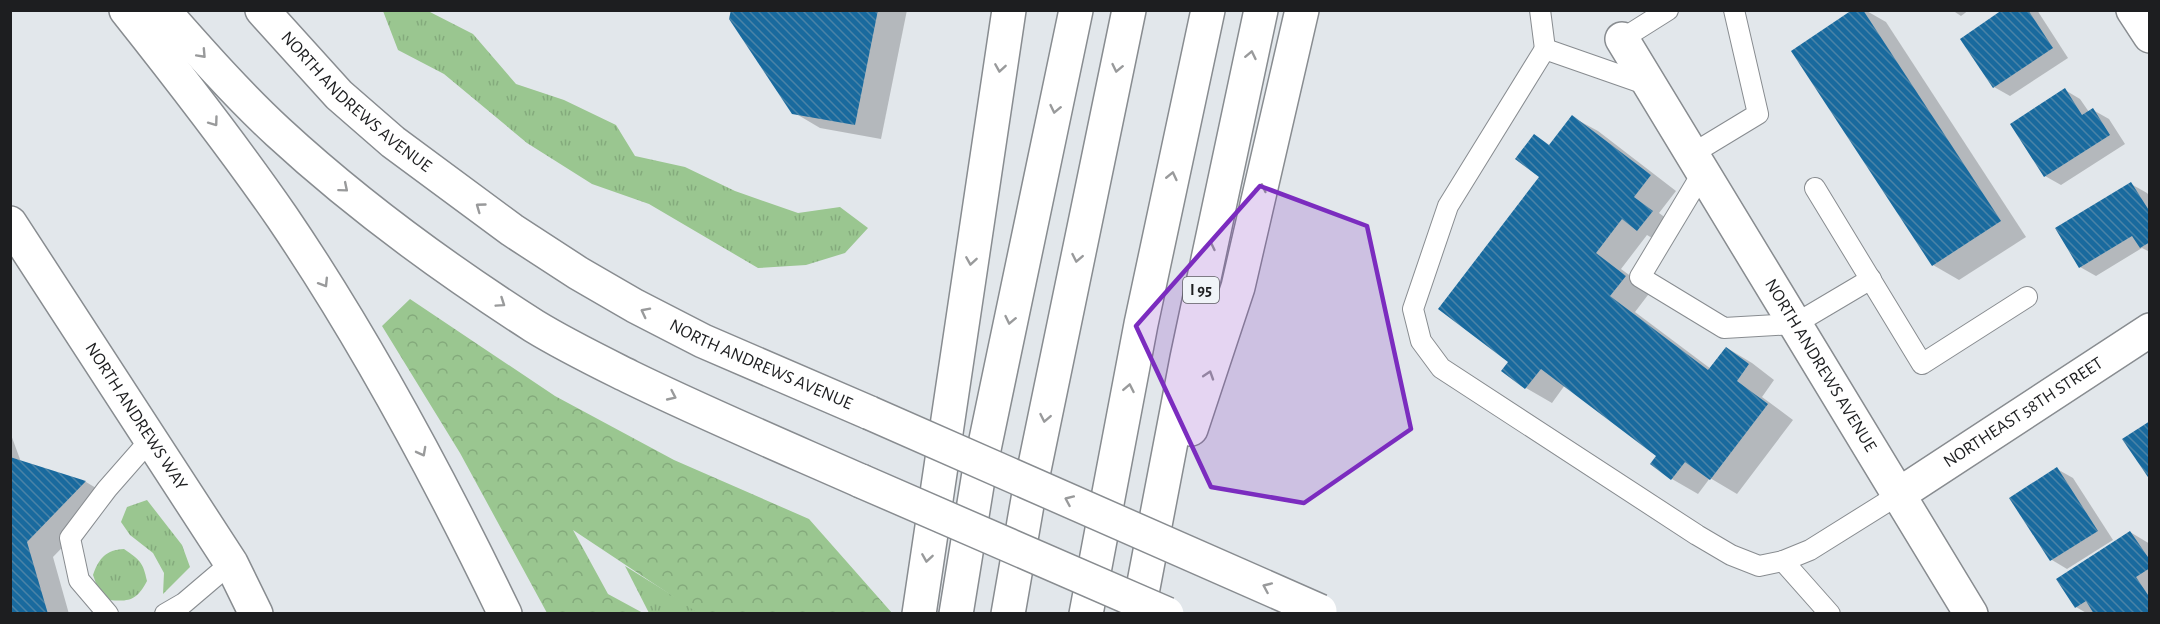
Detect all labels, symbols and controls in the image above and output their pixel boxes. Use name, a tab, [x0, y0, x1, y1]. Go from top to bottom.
street label: NORTH ANDREWS AVENUE	[277, 28, 435, 176]
one-way arrow	[195, 47, 206, 58]
one-way arrow	[1244, 50, 1257, 60]
one-way arrow	[1111, 62, 1124, 72]
one-way arrow	[995, 64, 1007, 73]
one-way arrow	[1049, 104, 1062, 114]
one-way arrow	[207, 116, 218, 127]
one-way arrow	[1165, 171, 1178, 181]
one-way arrow	[337, 181, 348, 192]
one-way arrow	[1253, 183, 1266, 193]
one-way arrow	[476, 203, 487, 214]
one-way arrow	[1203, 241, 1216, 251]
one-way arrow	[1071, 253, 1084, 263]
one-way arrow	[966, 257, 978, 266]
street label: NORTH ANDREWS AVENUE	[1761, 276, 1880, 455]
one-way arrow	[317, 277, 328, 288]
road number: I 95	[1183, 277, 1219, 303]
one-way arrow	[494, 296, 505, 307]
one-way arrow	[640, 307, 651, 319]
one-way arrow	[1005, 315, 1018, 325]
street label: NORTH ANDREWS AVENUE	[666, 316, 855, 413]
street label: NORTH ANDREWS WAY	[81, 340, 191, 494]
street label: NORTHEAST 58TH STREET	[1941, 354, 2107, 471]
one-way arrow	[1202, 370, 1214, 381]
one-way arrow	[1122, 383, 1135, 393]
one-way arrow	[665, 389, 676, 401]
one-way arrow	[1039, 413, 1052, 423]
one-way arrow	[415, 446, 426, 456]
one-way arrow	[1064, 496, 1075, 508]
one-way arrow	[921, 552, 934, 562]
one-way arrow	[1262, 583, 1273, 595]

